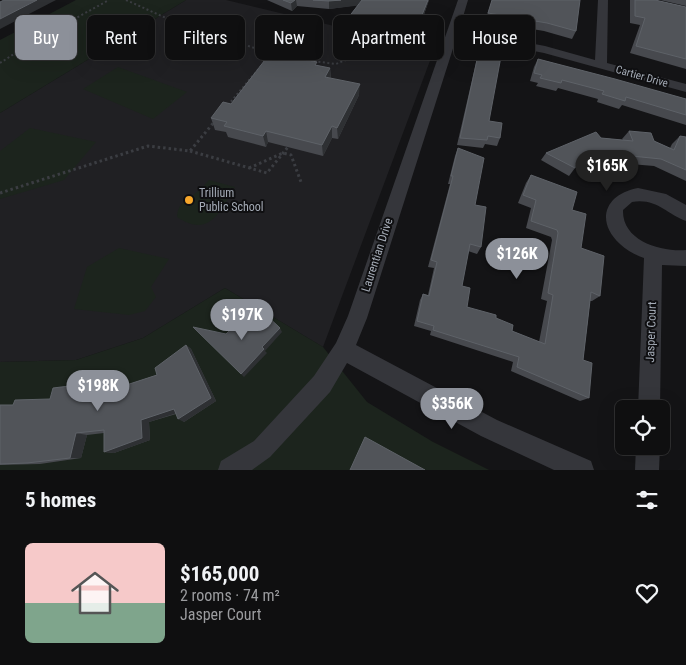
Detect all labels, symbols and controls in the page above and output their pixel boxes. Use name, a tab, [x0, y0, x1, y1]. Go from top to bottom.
chip: Buy	[15, 15, 77, 60]
chip: Rent	[87, 15, 155, 60]
chip: Filters	[165, 15, 245, 60]
chip: New	[255, 15, 323, 60]
chip: Apartment	[333, 15, 444, 60]
chip: House	[454, 15, 535, 60]
street label: Cartier Drive	[614, 63, 670, 90]
pin: $165K	[572, 150, 642, 192]
text: $165K	[586, 156, 628, 175]
place label: Trillium Public School	[199, 186, 264, 214]
marker: Trillium Public School	[183, 194, 195, 206]
street label: Laurentian Drive	[358, 216, 396, 294]
pin: $126K	[482, 238, 552, 280]
text: $126K	[496, 244, 538, 263]
pin: $197K	[207, 298, 277, 341]
street label: Jasper Court	[643, 301, 659, 363]
text: $197K	[221, 305, 263, 324]
pin: $198K	[63, 370, 133, 412]
text: $198K	[77, 376, 119, 395]
pin: $356K	[417, 388, 487, 430]
text: $356K	[431, 394, 473, 413]
map controls	[615, 400, 670, 455]
button: locate	[615, 400, 670, 455]
icon: filters	[633, 486, 661, 514]
text: 5 homes	[25, 488, 96, 512]
text: $165,000	[180, 562, 259, 586]
icon: home	[65, 563, 125, 623]
icon: heart	[633, 579, 661, 607]
text: 2 rooms · 74 m²	[180, 586, 280, 605]
text: Jasper Court	[180, 605, 261, 624]

